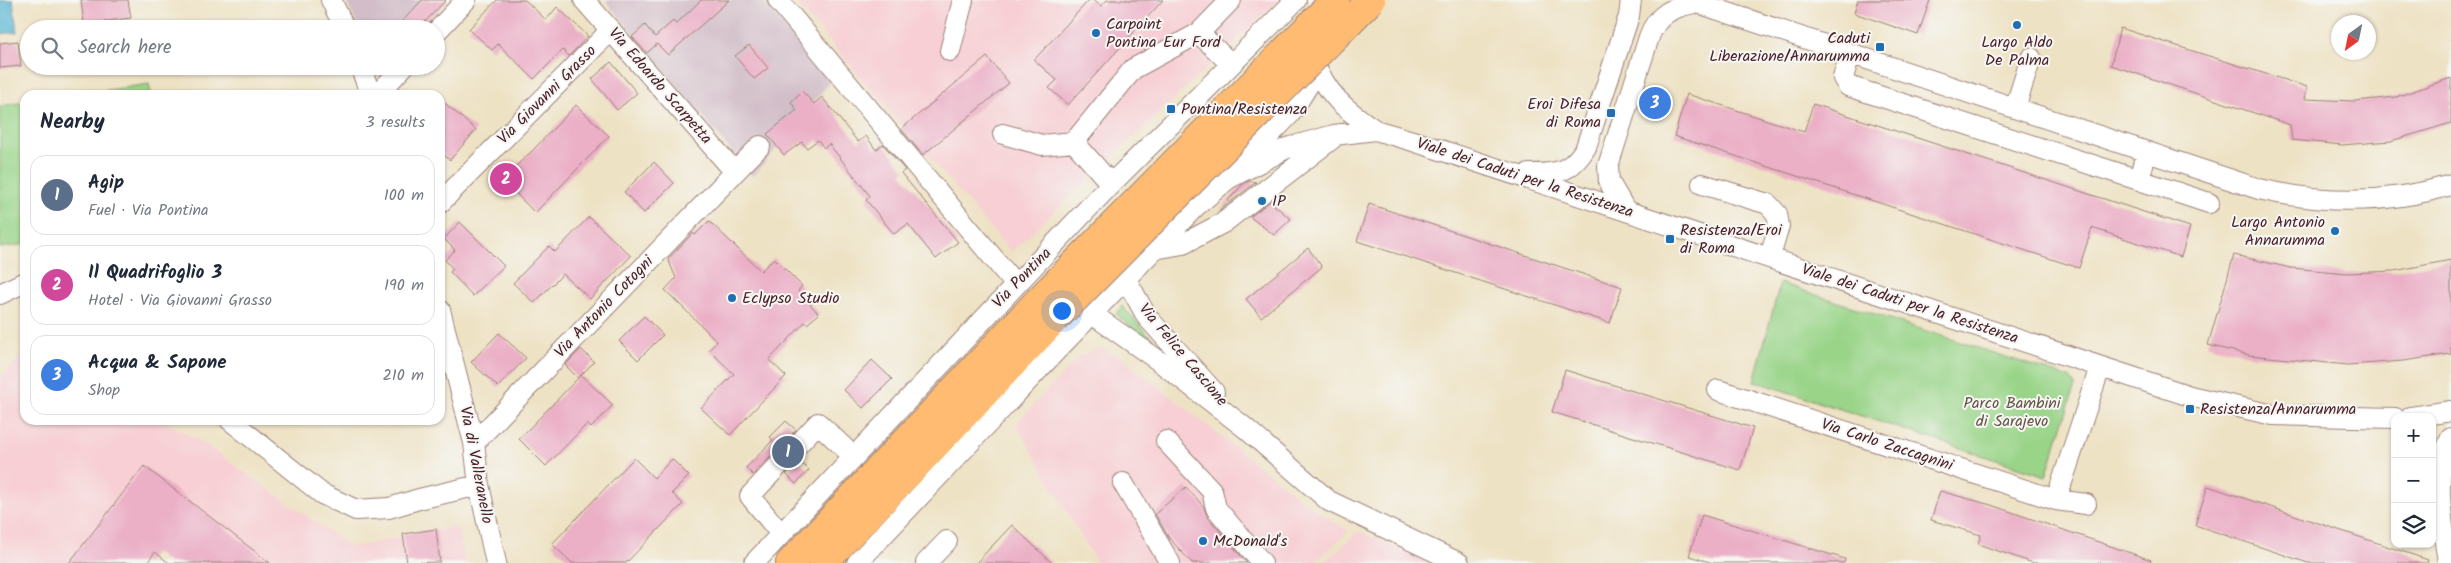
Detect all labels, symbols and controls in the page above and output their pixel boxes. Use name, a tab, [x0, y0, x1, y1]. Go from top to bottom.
place label: Carpoint Pontina Eur Ford	[1106, 12, 1222, 55]
north arrow	[2331, 15, 2376, 60]
marker: Largo Aldo De Palma	[2011, 19, 2023, 31]
search box	[20, 20, 445, 75]
street label: Via Edoardo Scarpetta	[602, 22, 718, 150]
place label: Caduti Liberazione/Annarumma	[1709, 26, 1871, 69]
marker: Carpoint Pontina Eur Ford	[1090, 27, 1102, 39]
place label: Largo Aldo De Palma	[1981, 30, 2053, 73]
text: Search here	[78, 33, 172, 63]
icon: search	[38, 34, 66, 62]
street label: Via Giovanni Grasso	[491, 39, 603, 151]
marker: Caduti Liberazione/Annarumma	[1874, 41, 1886, 53]
pin: 3	[1639, 84, 1671, 122]
place label: Eroi Difesa di Roma	[1527, 92, 1601, 135]
place label: Pontina/Resistenza	[1181, 97, 1308, 122]
marker: Pontina/Resistenza	[1165, 103, 1177, 115]
text: Nearby	[40, 106, 105, 139]
marker: Eroi Difesa di Roma	[1605, 107, 1617, 119]
text: 3 results	[366, 110, 425, 135]
street label: Viale dei Caduti per la Resistenza	[1413, 131, 1637, 225]
pin: 2	[490, 160, 522, 198]
text: Agip	[88, 168, 124, 198]
text: 1	[55, 183, 59, 208]
text: 100 m	[384, 183, 424, 208]
place label: IP	[1272, 189, 1286, 214]
marker: IP	[1256, 195, 1268, 207]
text: Fuel · Via Pontina	[88, 198, 209, 223]
place label: Largo Antonio Annarumma	[2231, 210, 2325, 253]
place label: Resistenza/Eroi di Roma	[1680, 218, 1783, 261]
marker: Largo Antonio Annarumma	[2329, 225, 2341, 237]
marker: Resistenza/Eroi di Roma	[1664, 233, 1676, 245]
street label: Via Pontina	[986, 242, 1058, 314]
street label: Via Antonio Cotogni	[548, 249, 660, 364]
street label: Viale dei Caduti per la Resistenza	[1798, 257, 2022, 351]
text: Il Quadrifoglio 3	[88, 258, 222, 288]
text: 2	[52, 273, 62, 298]
text: 190 m	[384, 273, 424, 298]
place label: Eclypso Studio	[742, 286, 839, 311]
text: Hotel · Via Giovanni Grasso	[88, 288, 272, 313]
marker: Eclypso Studio	[726, 292, 738, 304]
your location	[1049, 298, 1075, 324]
street label: Via Felice Cascione	[1132, 298, 1234, 412]
text: Acqua & Sapone	[88, 348, 226, 378]
text: 3	[53, 363, 61, 388]
text: 210 m	[383, 363, 424, 388]
text: Shop	[88, 378, 120, 403]
park label: Parco Bambini di Sarajevo	[1963, 391, 2062, 434]
place label: Resistenza/Annarumma	[2200, 397, 2356, 422]
marker: Resistenza/Annarumma	[2184, 403, 2196, 415]
street label: Via di Valleranello	[452, 404, 500, 526]
street label: Via Carlo Zaccagnini	[1818, 412, 1957, 479]
map controls	[2391, 413, 2436, 548]
button: +	[2391, 413, 2436, 458]
pin: 1	[772, 433, 804, 471]
button: −	[2391, 458, 2436, 503]
button: layers	[2391, 503, 2436, 548]
place label: McDonald's	[1213, 529, 1288, 554]
marker: McDonald's	[1197, 535, 1209, 547]

